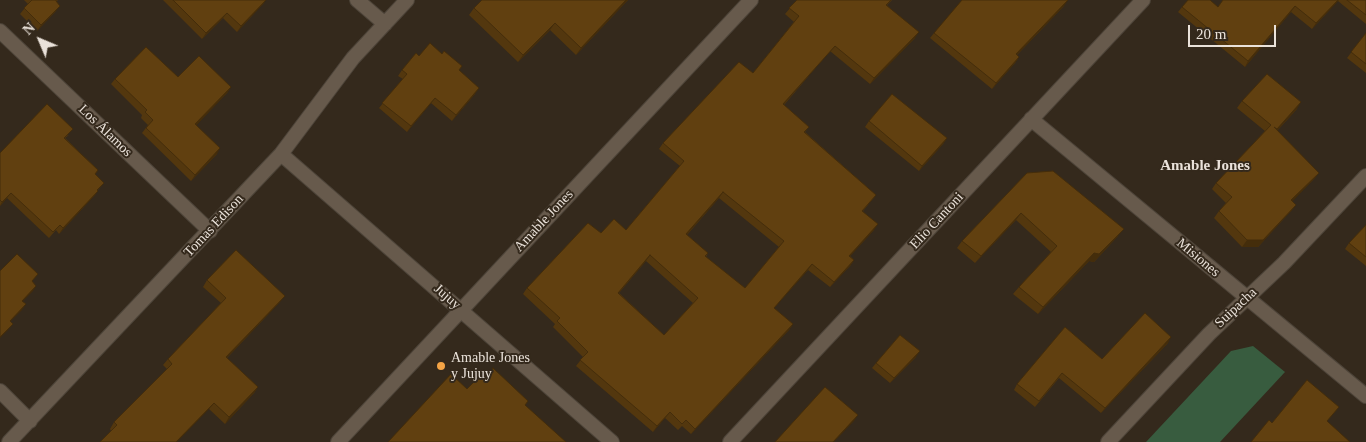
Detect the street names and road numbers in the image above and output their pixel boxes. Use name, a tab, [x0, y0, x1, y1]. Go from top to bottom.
street label: Los Álamos	[75, 101, 135, 161]
street label: Amable Jones	[511, 186, 577, 256]
street label: Elio Cantoni	[907, 189, 967, 253]
street label: Tomas Edison	[181, 191, 247, 261]
street label: Misiones	[1173, 235, 1223, 281]
street label: Jujuy	[430, 281, 464, 313]
street label: Suipacha	[1212, 284, 1260, 332]

